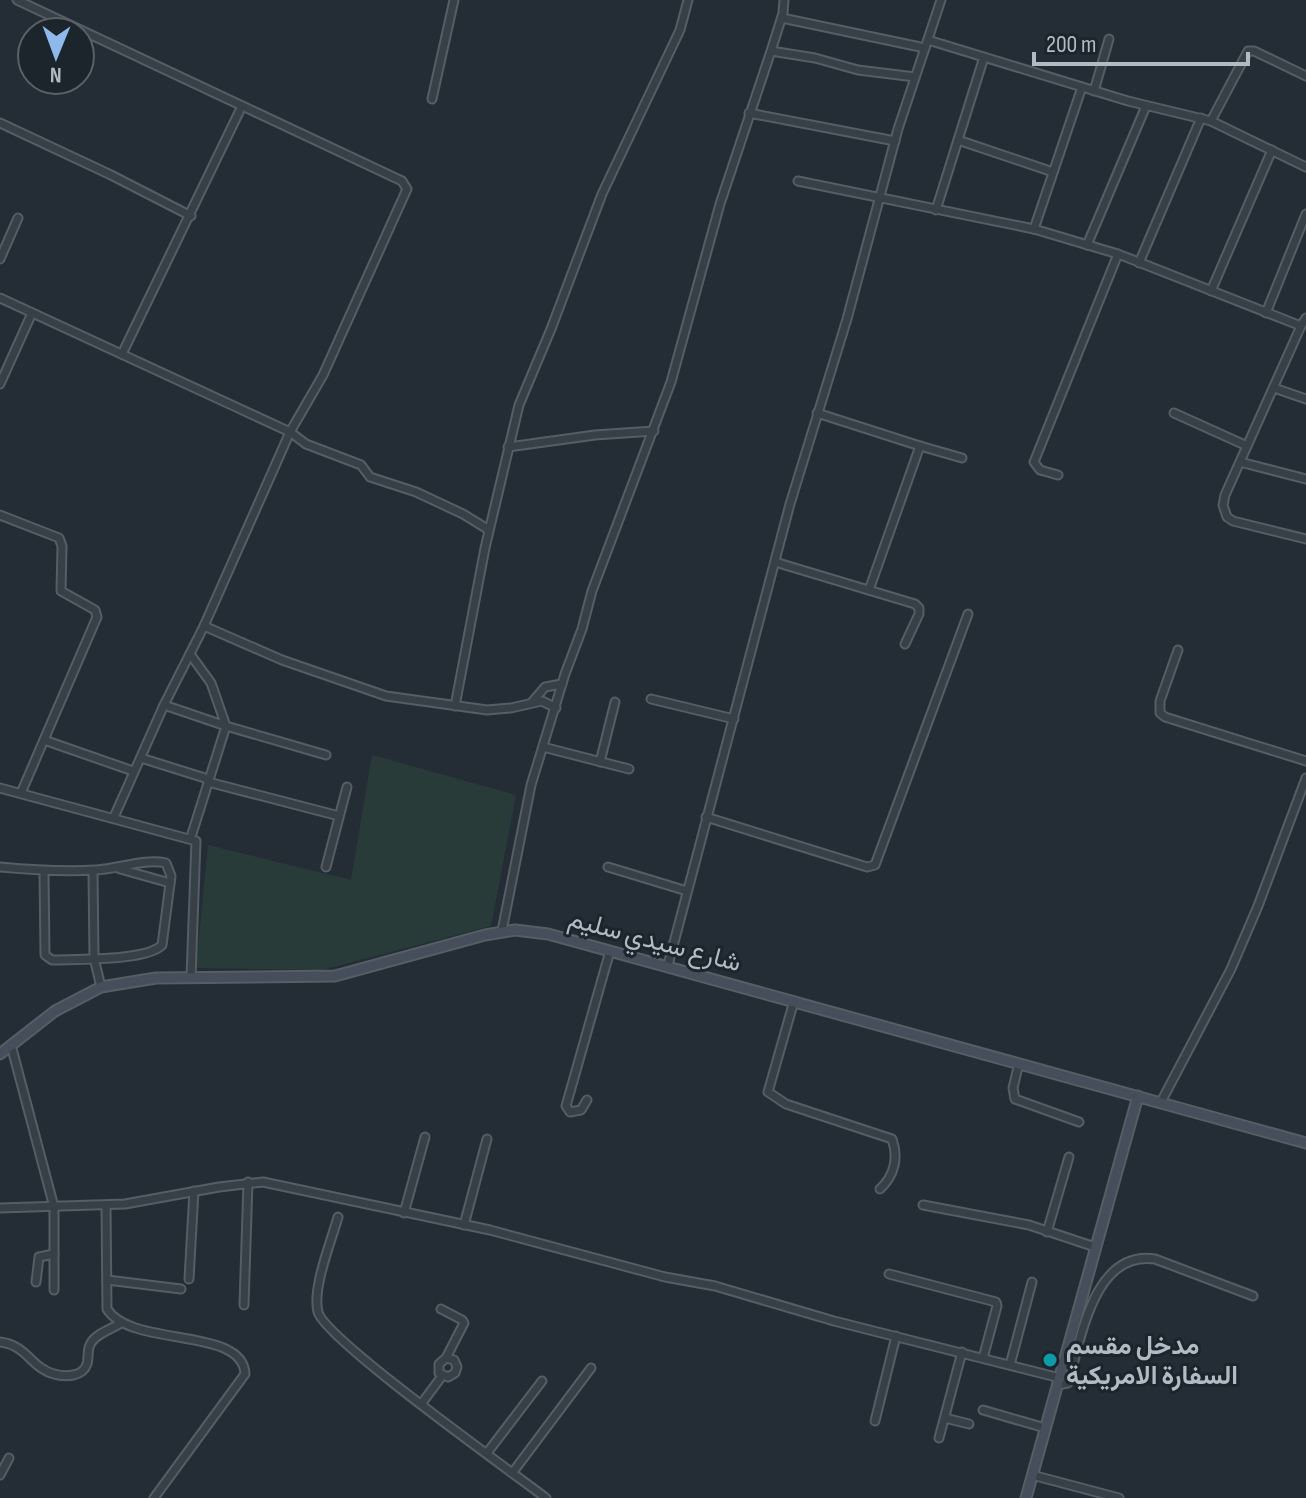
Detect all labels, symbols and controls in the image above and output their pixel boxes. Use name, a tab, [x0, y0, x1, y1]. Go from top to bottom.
north arrow	[16, 16, 96, 96]
scale bar	[1034, 16, 1248, 66]
text: 200 m	[1046, 30, 1097, 59]
text: N	[50, 61, 62, 88]
street label: شارع سيدي سليم	[564, 904, 744, 983]
place label: مدخل مقسم السفارة الامريكية	[1066, 1331, 1238, 1392]
marker: مدخل مقسم السفارة الامريكية	[1041, 1351, 1059, 1369]

